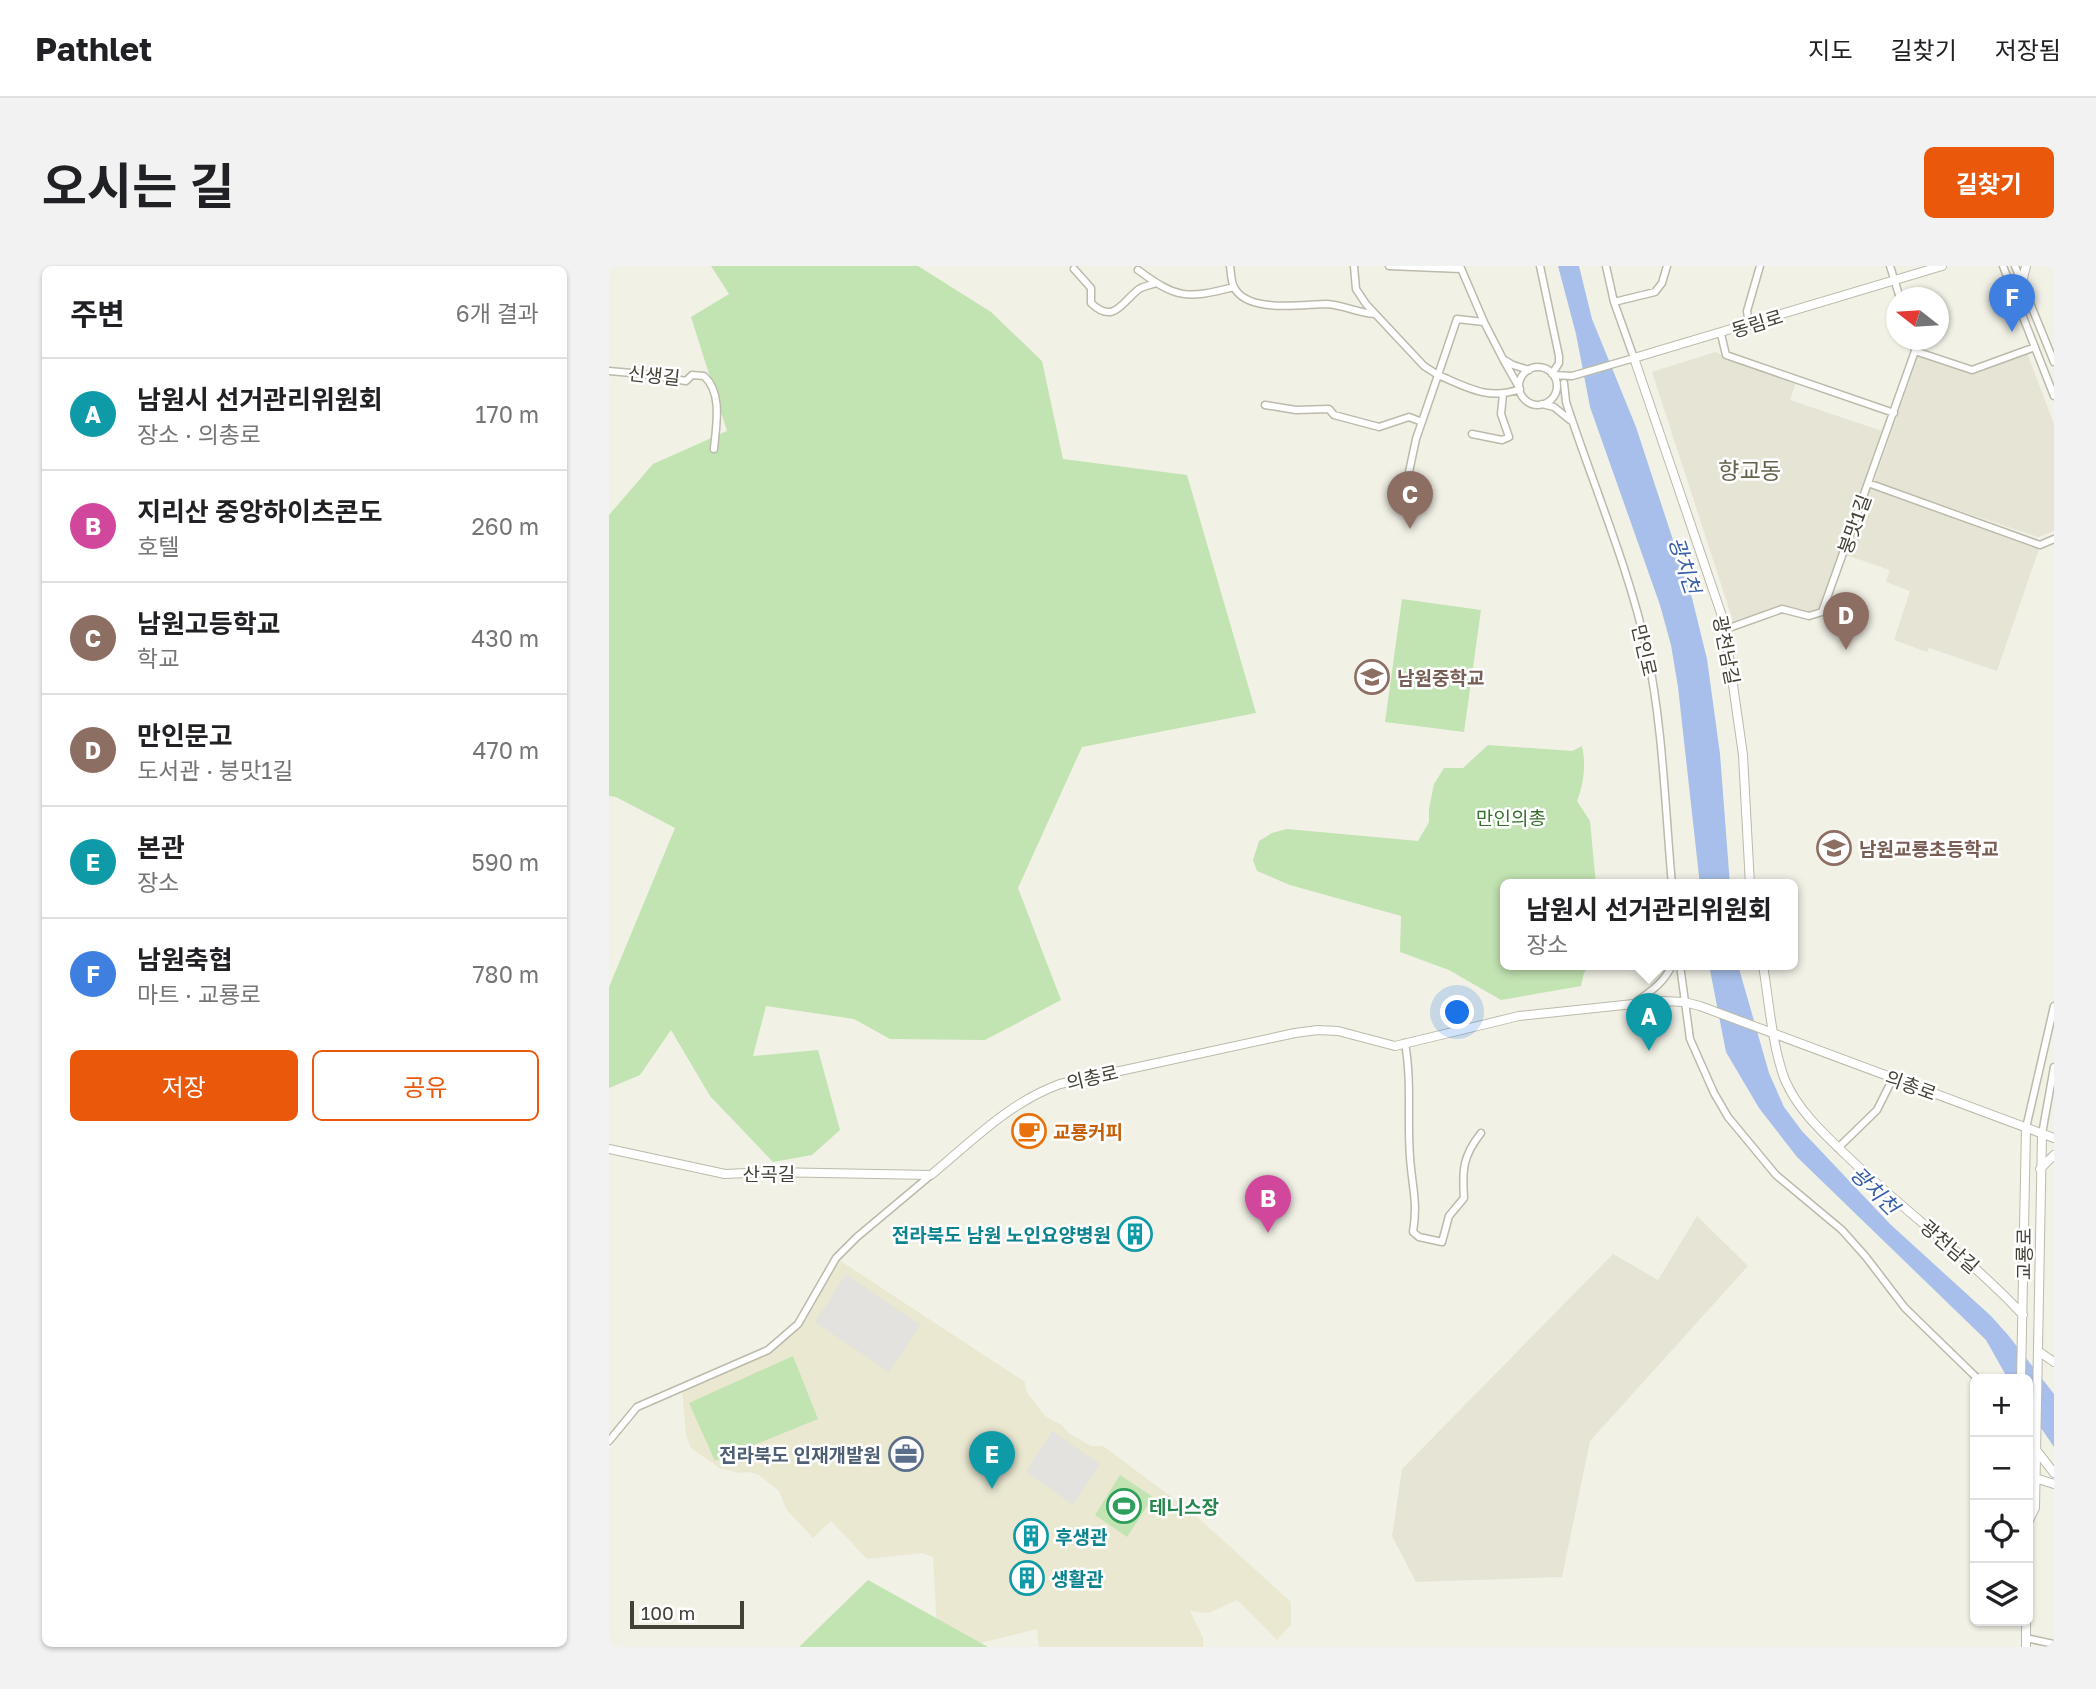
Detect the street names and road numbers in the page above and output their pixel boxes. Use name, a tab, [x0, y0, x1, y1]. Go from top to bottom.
street label: 동림로	[1729, 304, 1785, 342]
street label: 신생길	[627, 361, 681, 389]
street label: 붕맛1길	[1833, 491, 1875, 557]
street label: 광천남길	[1709, 613, 1745, 687]
street label: 만인로	[1628, 622, 1662, 678]
street label: 의총로	[1064, 1060, 1120, 1094]
street label: 의총로	[1882, 1065, 1940, 1105]
street label: 산곡길	[743, 1162, 795, 1185]
street label: 광천남길	[1916, 1214, 1984, 1278]
street label: 교룡로	[2012, 1228, 2035, 1280]

